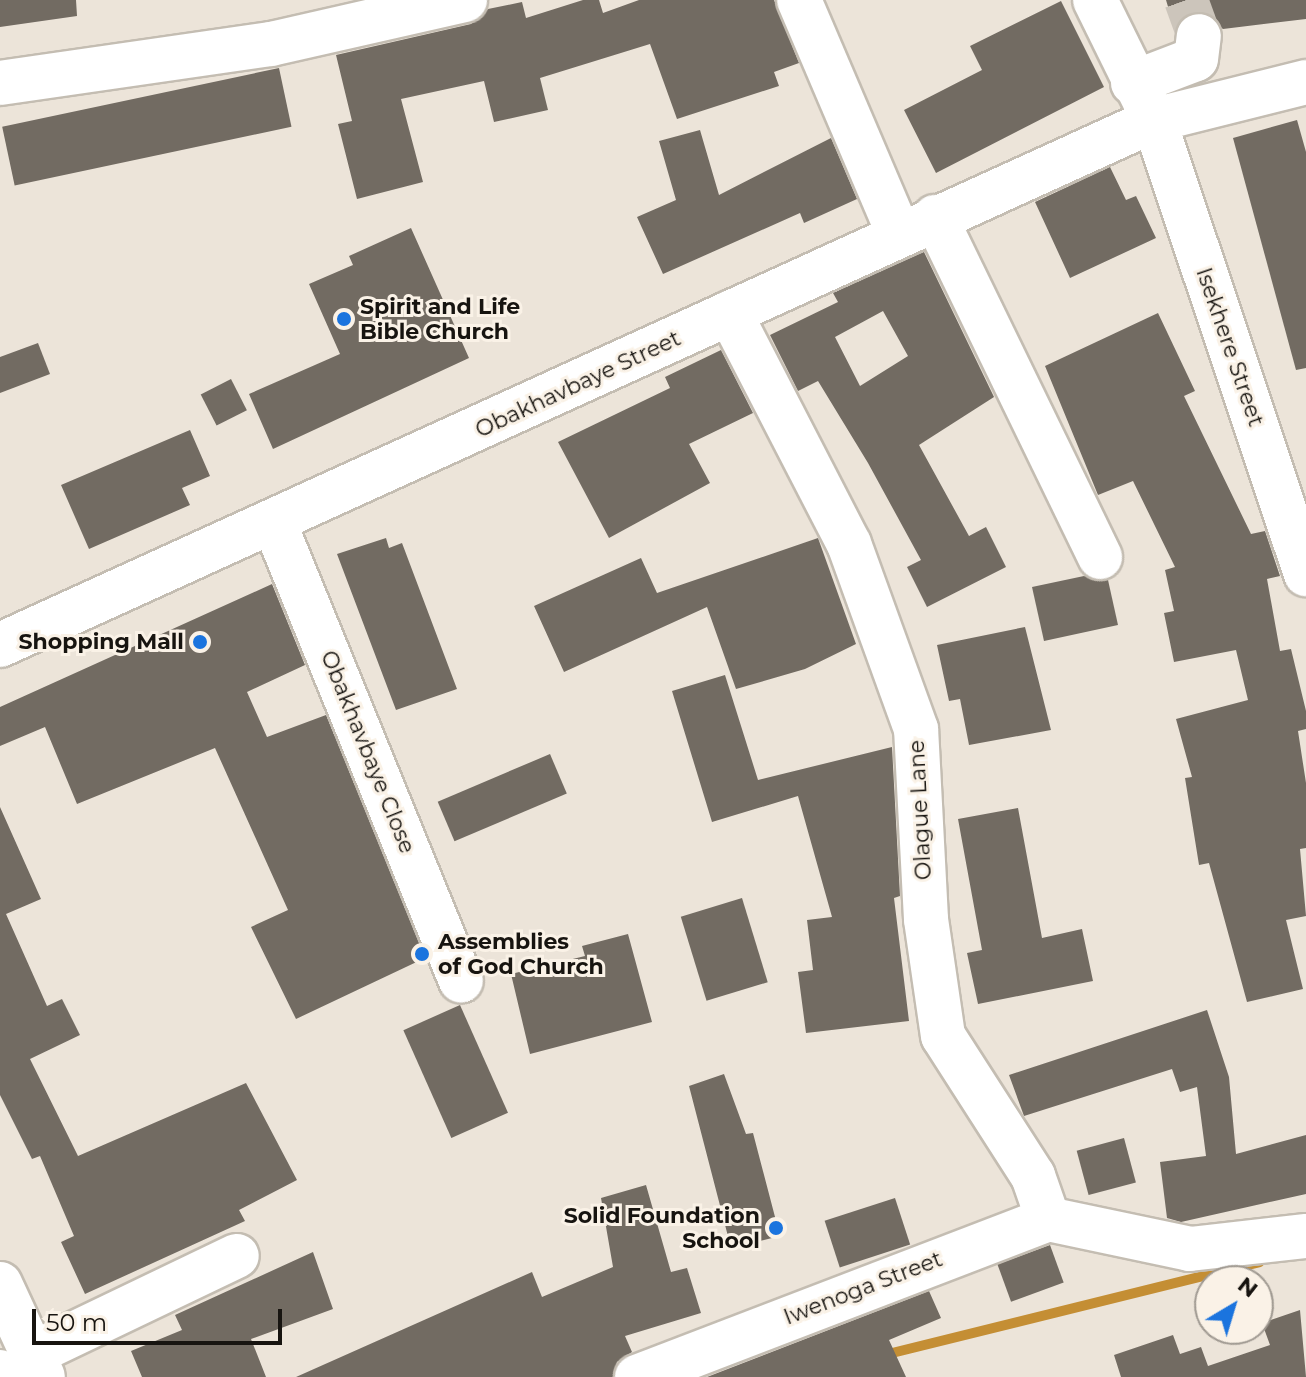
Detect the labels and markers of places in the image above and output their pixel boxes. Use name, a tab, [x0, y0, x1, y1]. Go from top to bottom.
place label: Spirit and Life Bible Church	[360, 293, 520, 344]
marker: Spirit and Life Bible Church	[335, 310, 353, 328]
place label: Shopping Mall	[19, 629, 184, 655]
marker: Shopping Mall	[191, 633, 209, 651]
place label: Assemblies of God Church	[438, 928, 604, 980]
marker: Assemblies of God Church	[413, 945, 431, 963]
place label: Solid Foundation School	[564, 1202, 760, 1254]
marker: Solid Foundation School	[767, 1219, 785, 1237]

